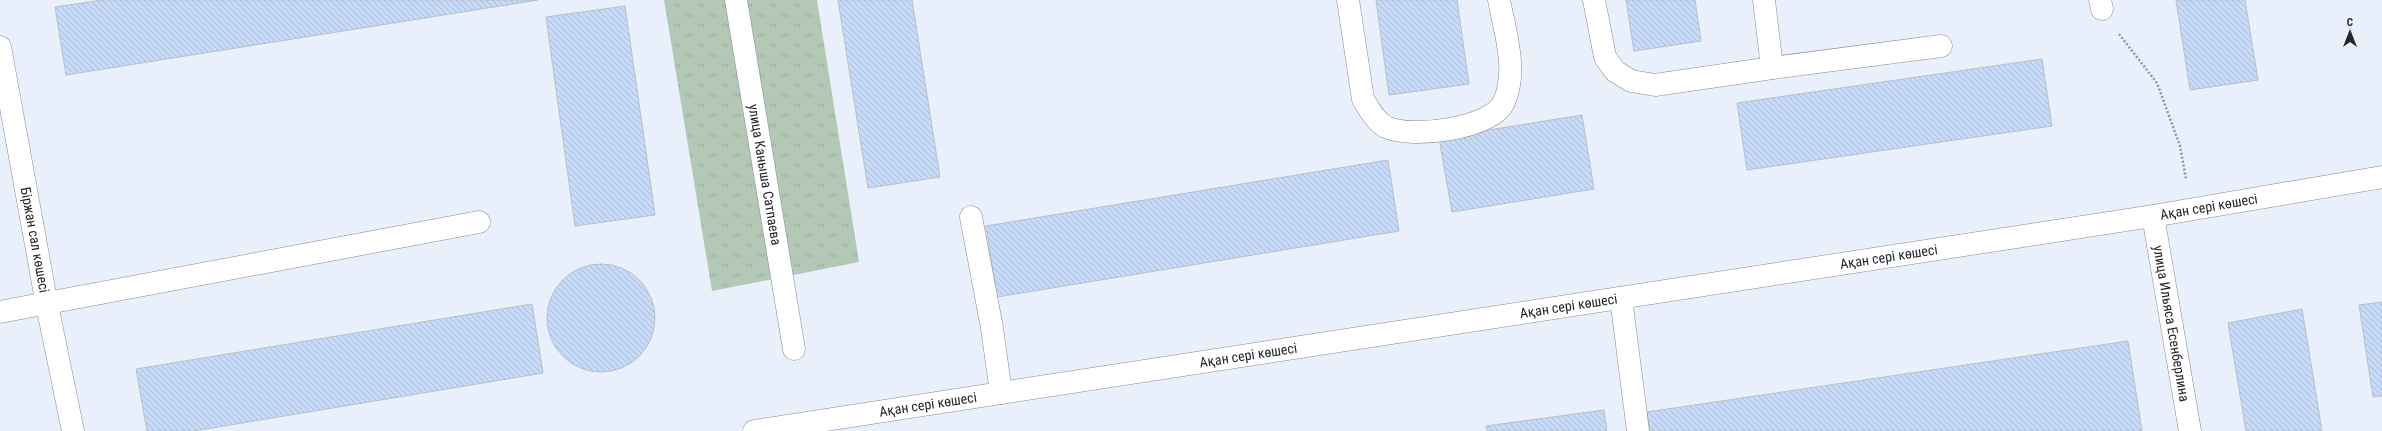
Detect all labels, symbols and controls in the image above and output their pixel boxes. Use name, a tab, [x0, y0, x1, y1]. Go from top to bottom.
north arrow	[2330, 12, 2370, 52]
text: С	[2347, 16, 2353, 29]
street label: улица Каныша Сатпаева	[745, 103, 785, 246]
street label: Біржан сал көшесі	[18, 186, 53, 294]
street label: Ақан сері көшесі	[2159, 190, 2259, 223]
street label: Ақан сері көшесі	[1839, 241, 1939, 272]
street label: улица Ильяса Есенберлина	[2150, 244, 2193, 403]
street label: Ақан сері көшесі	[1519, 290, 1618, 321]
street label: Ақан сері көшесі	[1198, 340, 1298, 370]
street label: Ақан сері көшесі	[878, 389, 978, 420]

